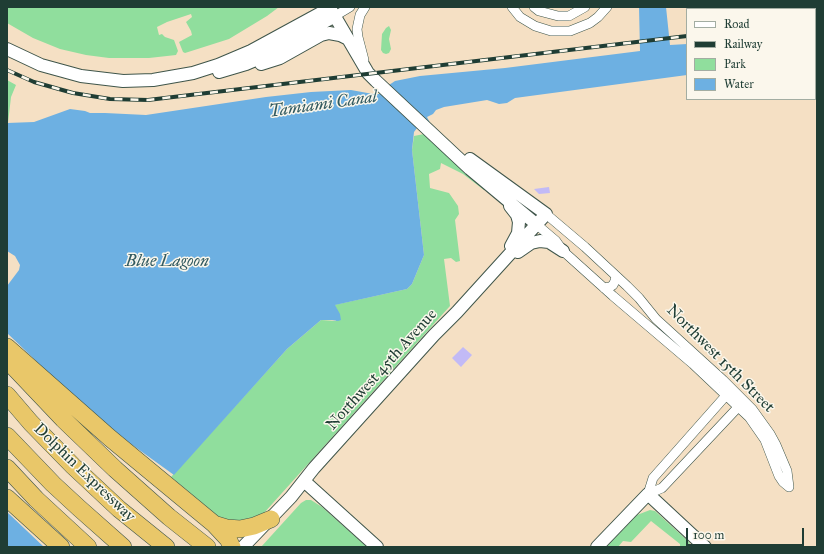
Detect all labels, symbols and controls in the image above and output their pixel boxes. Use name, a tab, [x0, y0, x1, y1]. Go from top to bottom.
legend	[686, 8, 816, 100]
text: Road	[724, 17, 750, 31]
text: Railway	[724, 37, 762, 51]
text: Park	[724, 57, 746, 71]
text: Water	[724, 77, 754, 91]
water label: Tamiami Canal	[268, 87, 378, 123]
water label: Blue Lagoon	[125, 252, 209, 272]
street label: Northwest 15th Street	[662, 301, 778, 417]
street label: Northwest 45th Avenue	[323, 306, 441, 434]
street label: Dolphin Expressway	[29, 420, 139, 526]
scale bar	[688, 520, 806, 546]
text: 100 m	[693, 528, 724, 542]

